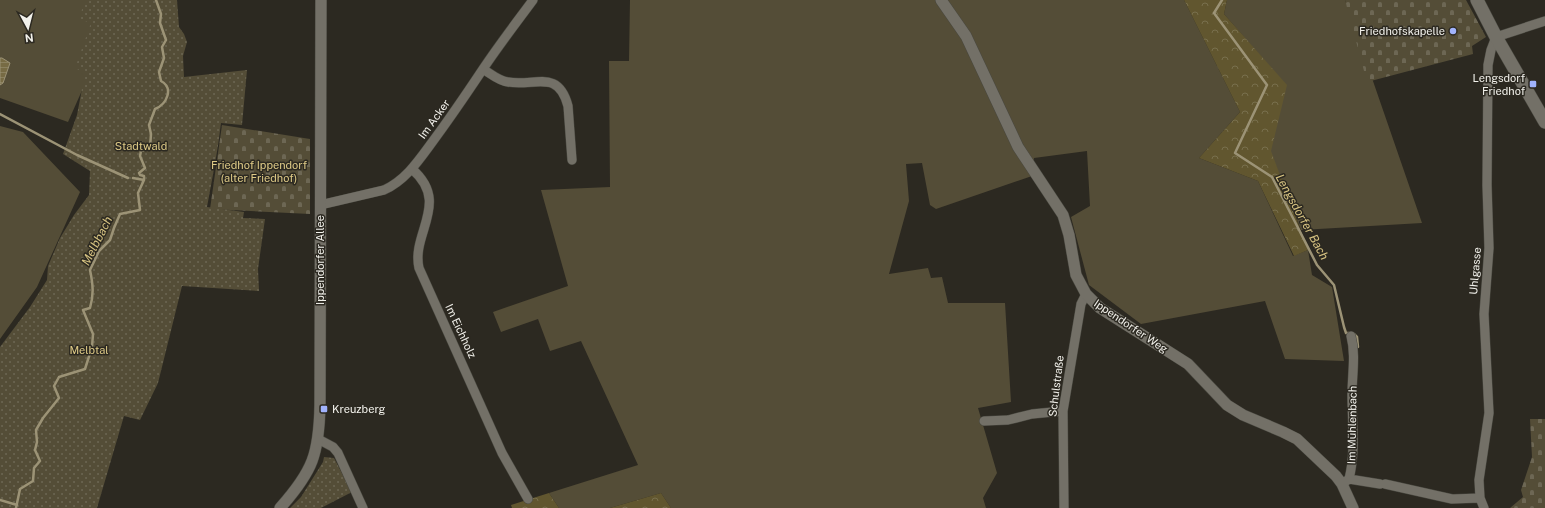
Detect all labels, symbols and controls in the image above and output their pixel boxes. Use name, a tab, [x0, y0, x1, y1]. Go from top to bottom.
north arrow	[8, 8, 48, 48]
place label: Friedhofskapelle	[1359, 25, 1445, 37]
marker: Friedhofskapelle	[1448, 26, 1458, 36]
text: N	[24, 31, 34, 44]
place label: Lengsdorf Friedhof	[1473, 72, 1526, 97]
marker: Lengsdorf Friedhof	[1528, 79, 1538, 89]
street label: Im Acker	[416, 97, 452, 141]
park label: Stadtwald	[115, 140, 167, 152]
park label: Friedhof Ippendorf (alter Friedhof)	[211, 159, 308, 184]
water label: Lengsdorfer Bach	[1273, 172, 1332, 263]
water label: Melbbach	[79, 214, 115, 268]
street label: Ippendorfer Allee	[314, 215, 326, 305]
street label: Uhlgasse	[1467, 247, 1483, 295]
street label: Ippendorfer Weg	[1092, 297, 1170, 355]
street label: Im Eichholz	[443, 302, 479, 360]
park label: Melbtal	[69, 344, 109, 356]
street label: Schulstraße	[1046, 355, 1066, 417]
street label: Im Mühlenbach	[1345, 386, 1359, 464]
place label: Kreuzberg	[332, 403, 386, 415]
marker: Kreuzberg	[319, 404, 329, 414]

